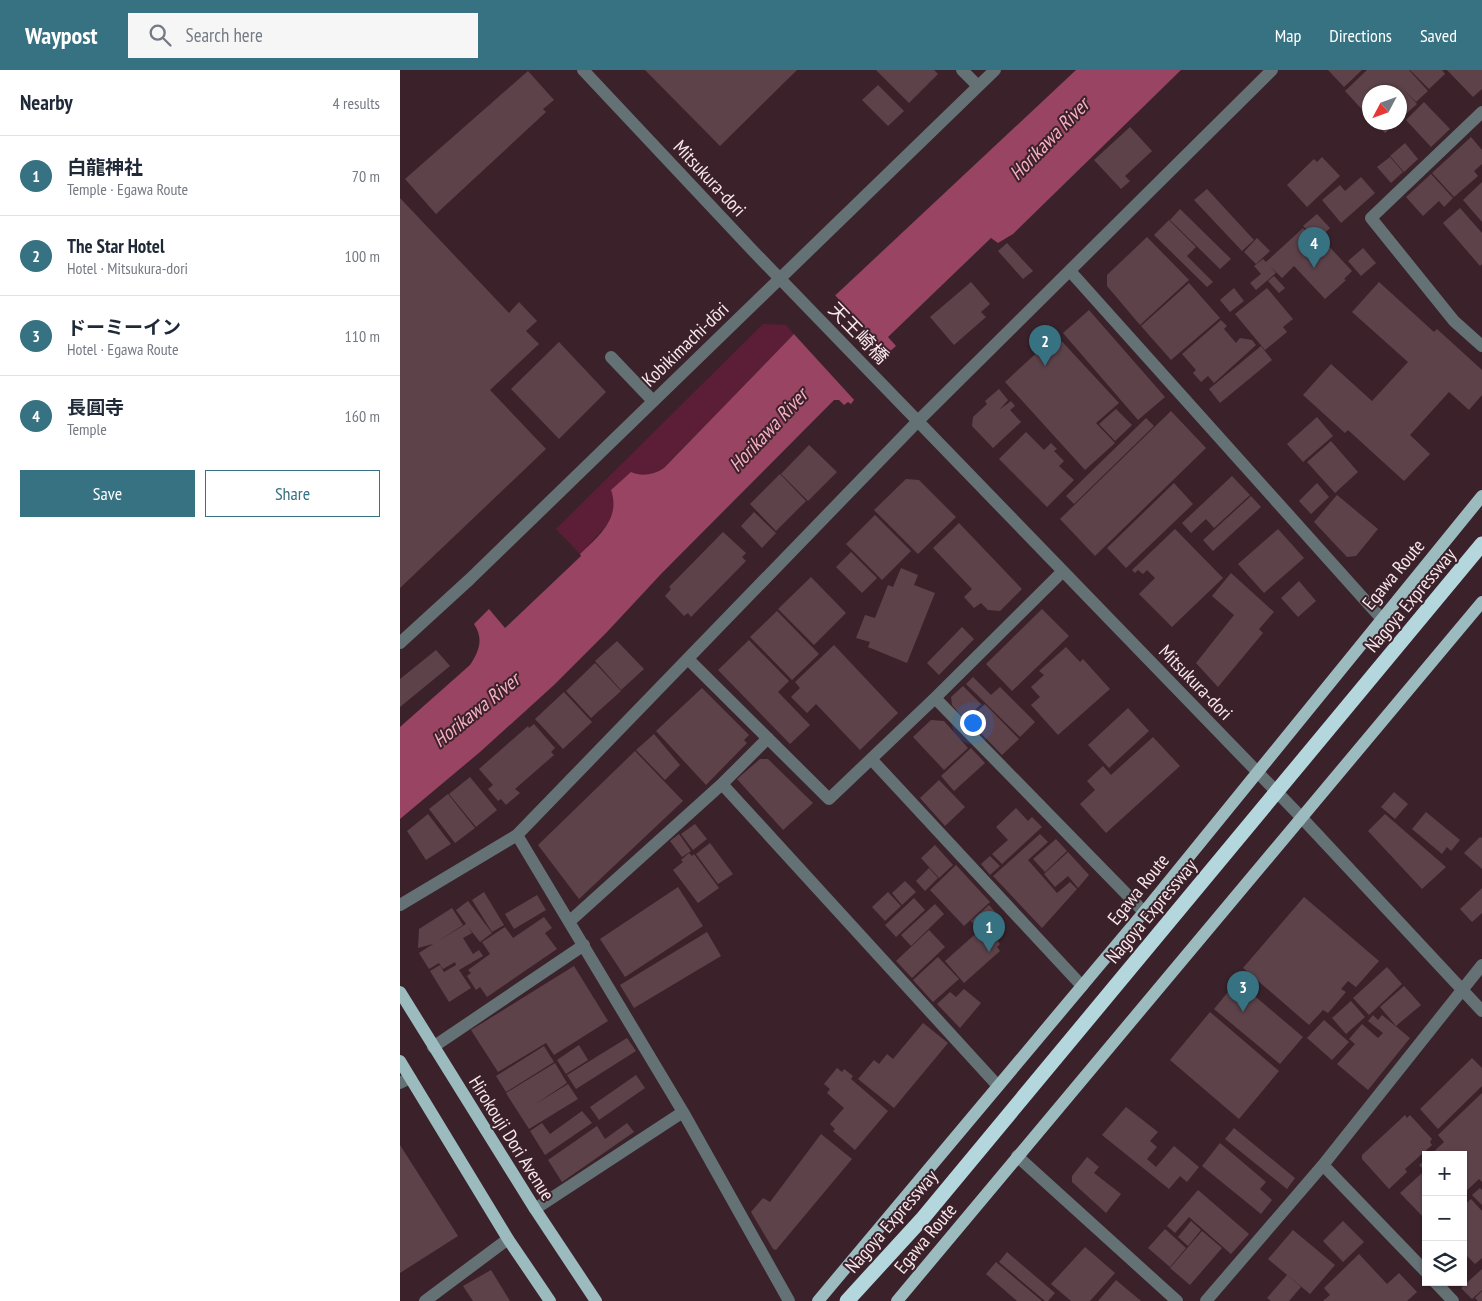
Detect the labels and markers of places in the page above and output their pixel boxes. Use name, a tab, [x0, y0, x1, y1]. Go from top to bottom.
pin: 4	[1298, 227, 1330, 268]
pin: 2	[1029, 325, 1061, 366]
pin: 1	[973, 911, 1005, 952]
pin: 3	[1227, 971, 1259, 1012]

